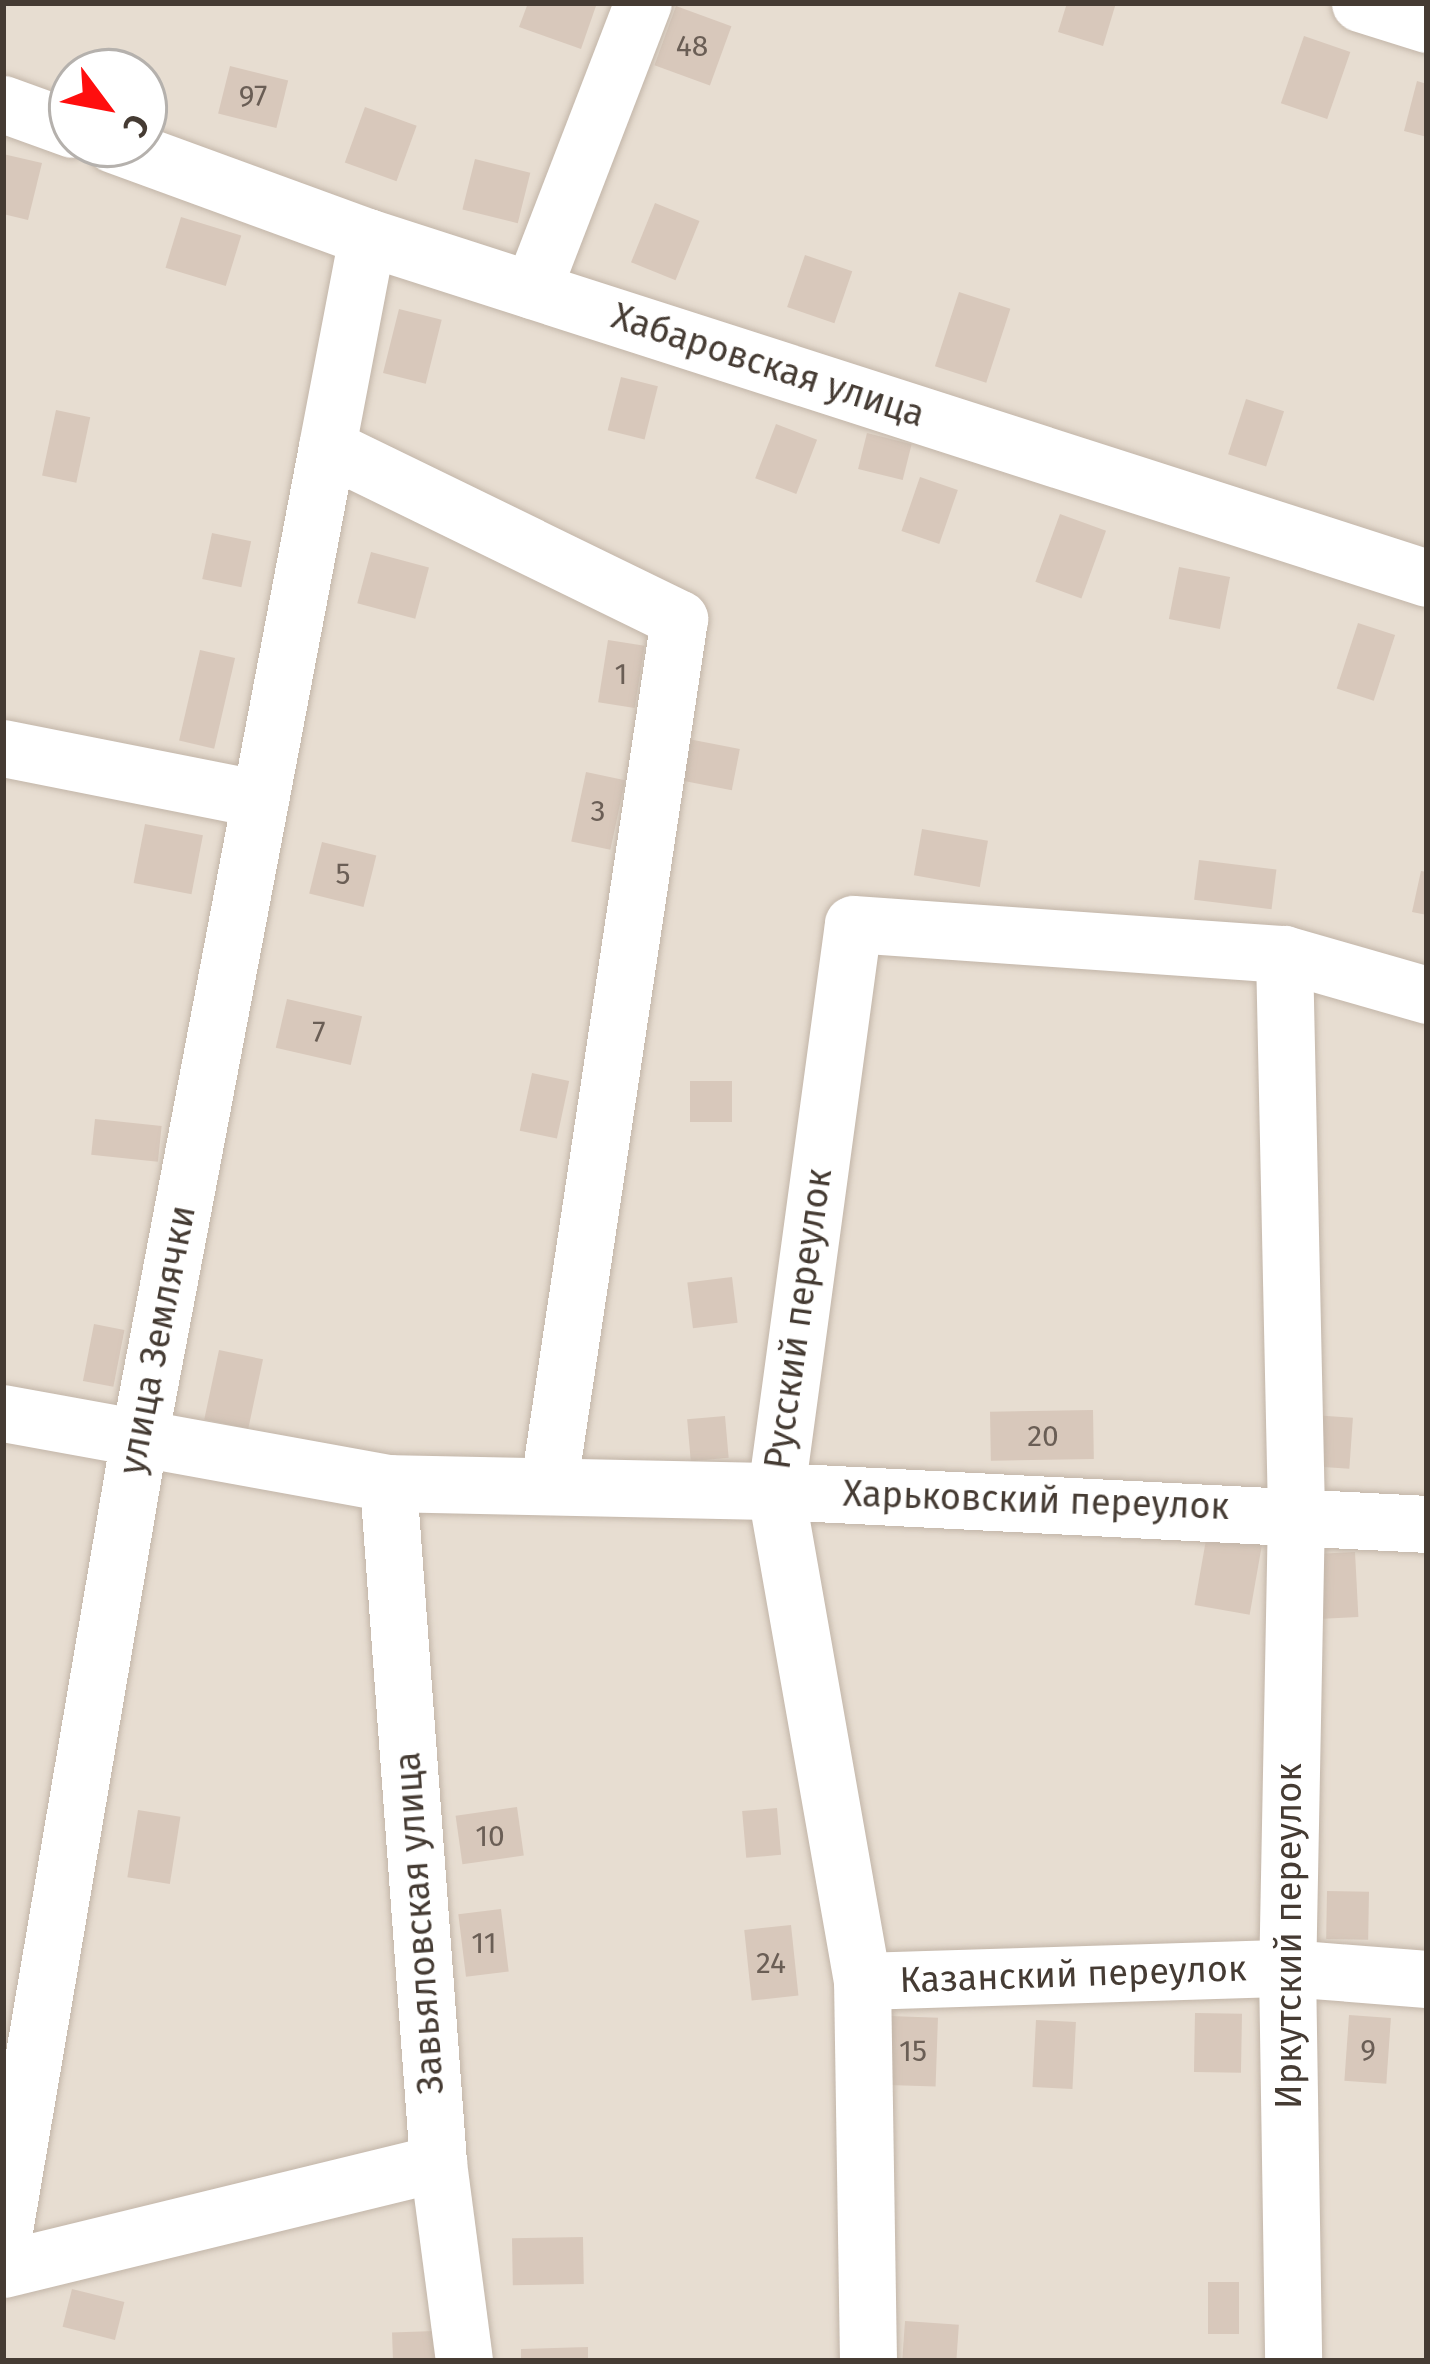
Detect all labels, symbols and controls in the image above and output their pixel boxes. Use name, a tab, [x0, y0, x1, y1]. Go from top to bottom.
house number: 48	[676, 28, 708, 64]
north arrow	[48, 48, 168, 168]
house number: 97	[239, 78, 267, 114]
text: С	[114, 107, 158, 144]
street label: Хабаровская улица	[606, 295, 930, 437]
house number: 1	[615, 656, 627, 692]
house number: 3	[591, 793, 605, 829]
house number: 5	[335, 856, 351, 892]
house number: 7	[312, 1014, 326, 1050]
street label: Русский переулок	[757, 1166, 841, 1472]
street label: улица Землячки	[111, 1202, 205, 1478]
house number: 20	[1027, 1418, 1059, 1454]
street label: Харьковский переулок	[842, 1473, 1230, 1529]
street label: Завьяловская улица	[386, 1750, 454, 2096]
street label: Иркутский переулок	[1268, 1763, 1312, 2109]
house number: 10	[475, 1818, 505, 1854]
house number: 11	[471, 1925, 497, 1961]
house number: 24	[756, 1945, 786, 1981]
street label: Казанский переулок	[899, 1947, 1247, 2003]
house number: 9	[1360, 2032, 1376, 2068]
house number: 15	[899, 2033, 927, 2069]

